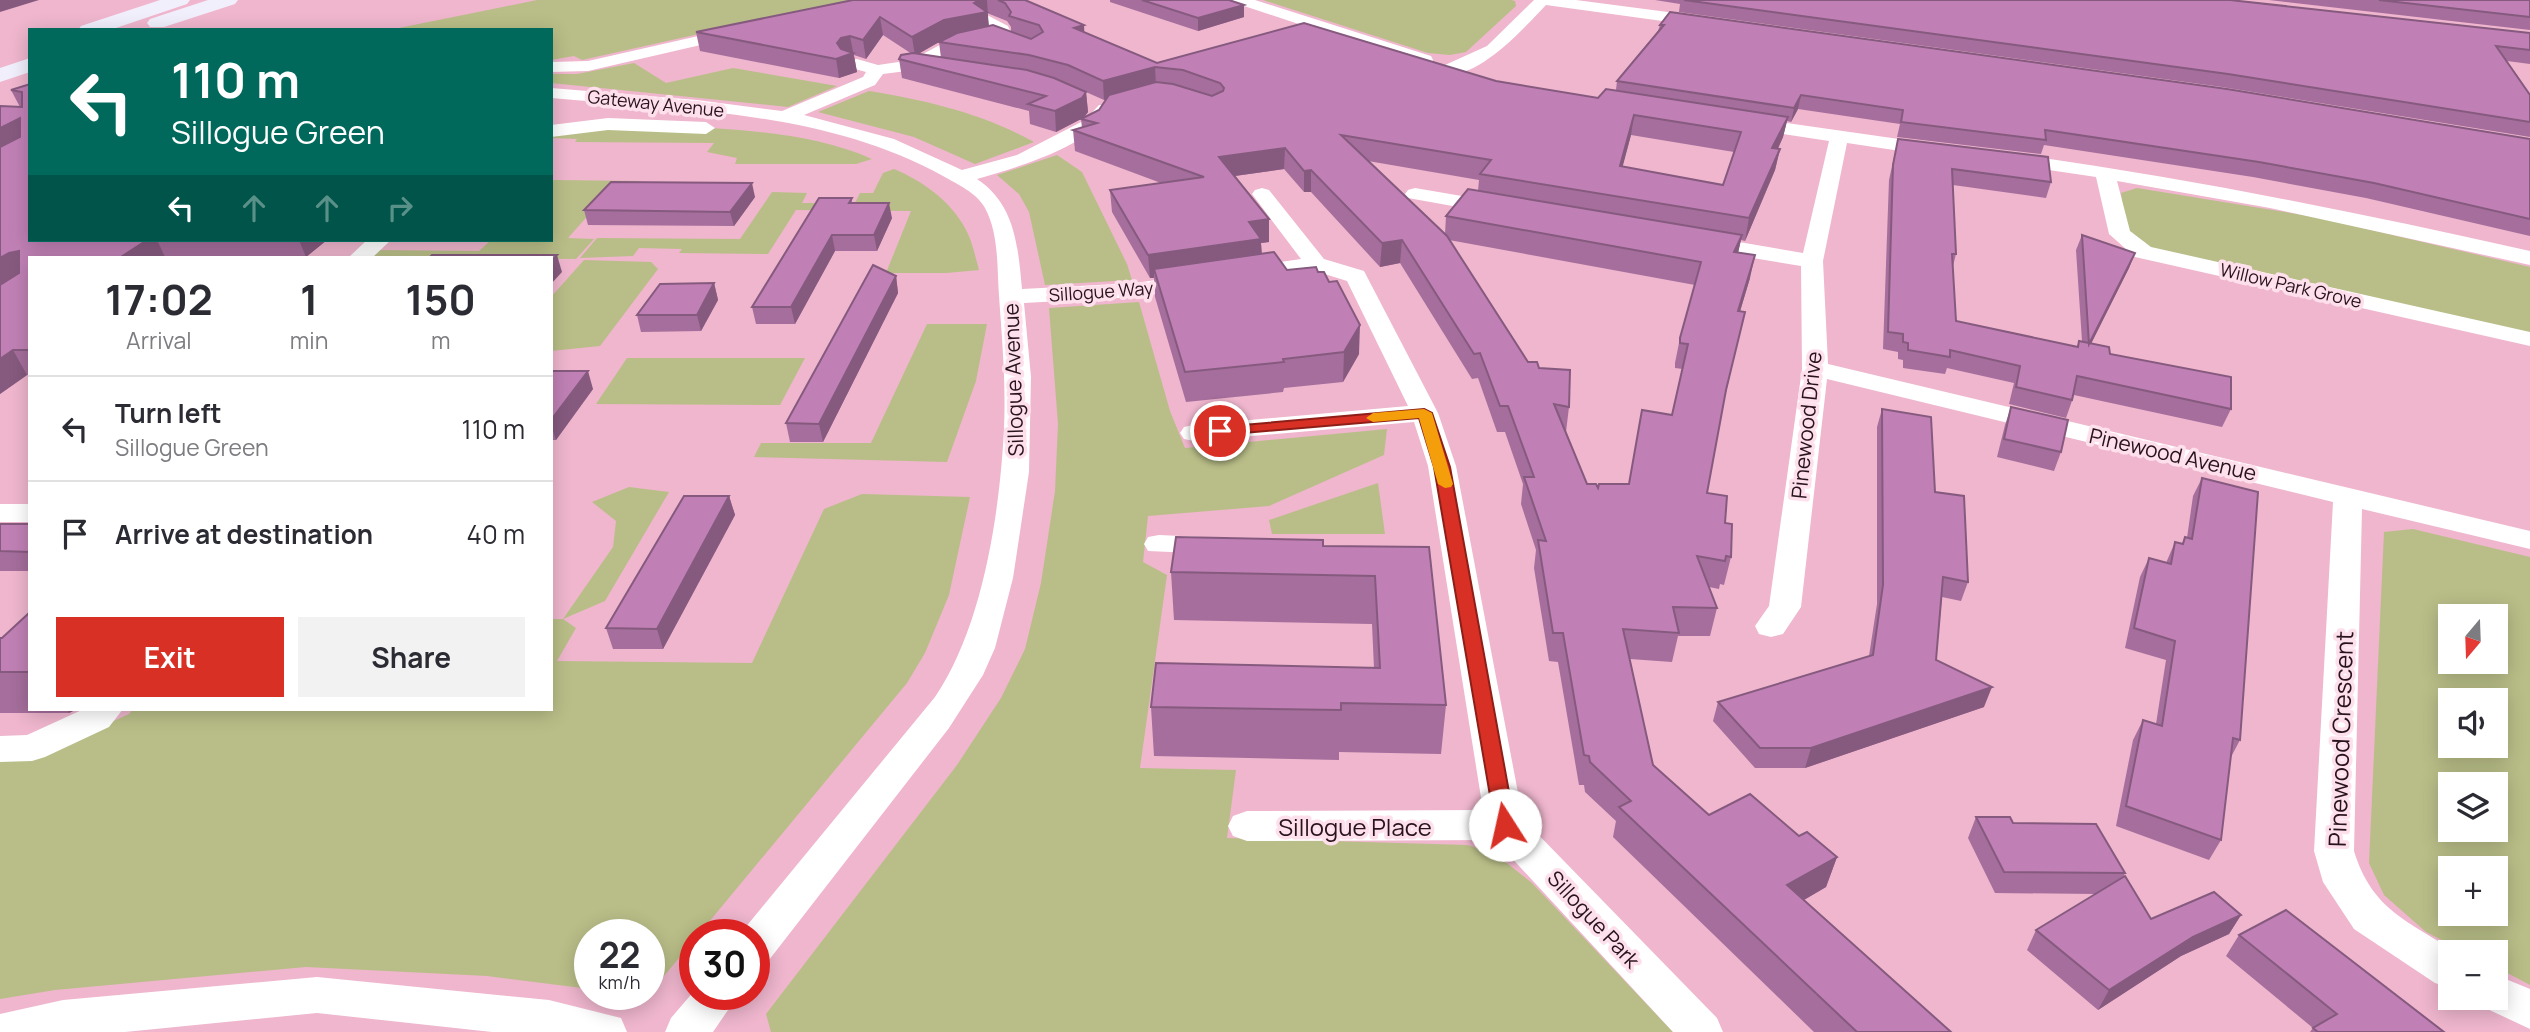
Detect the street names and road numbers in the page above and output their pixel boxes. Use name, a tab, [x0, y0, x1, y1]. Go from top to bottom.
street label: Gateway Avenue	[587, 84, 725, 122]
street label: Willow Park Grove	[2218, 257, 2364, 313]
street label: Sillogue Way	[1048, 275, 1155, 307]
street label: Sillogue Avenue	[996, 303, 1030, 457]
street label: Pinewood Drive	[1784, 350, 1828, 500]
street label: Pinewood Avenue	[2087, 421, 2259, 487]
street label: Pinewood Crescent	[2320, 631, 2360, 847]
street label: Sillogue Place	[1278, 810, 1432, 843]
street label: Sillogue Park	[1542, 864, 1647, 974]

